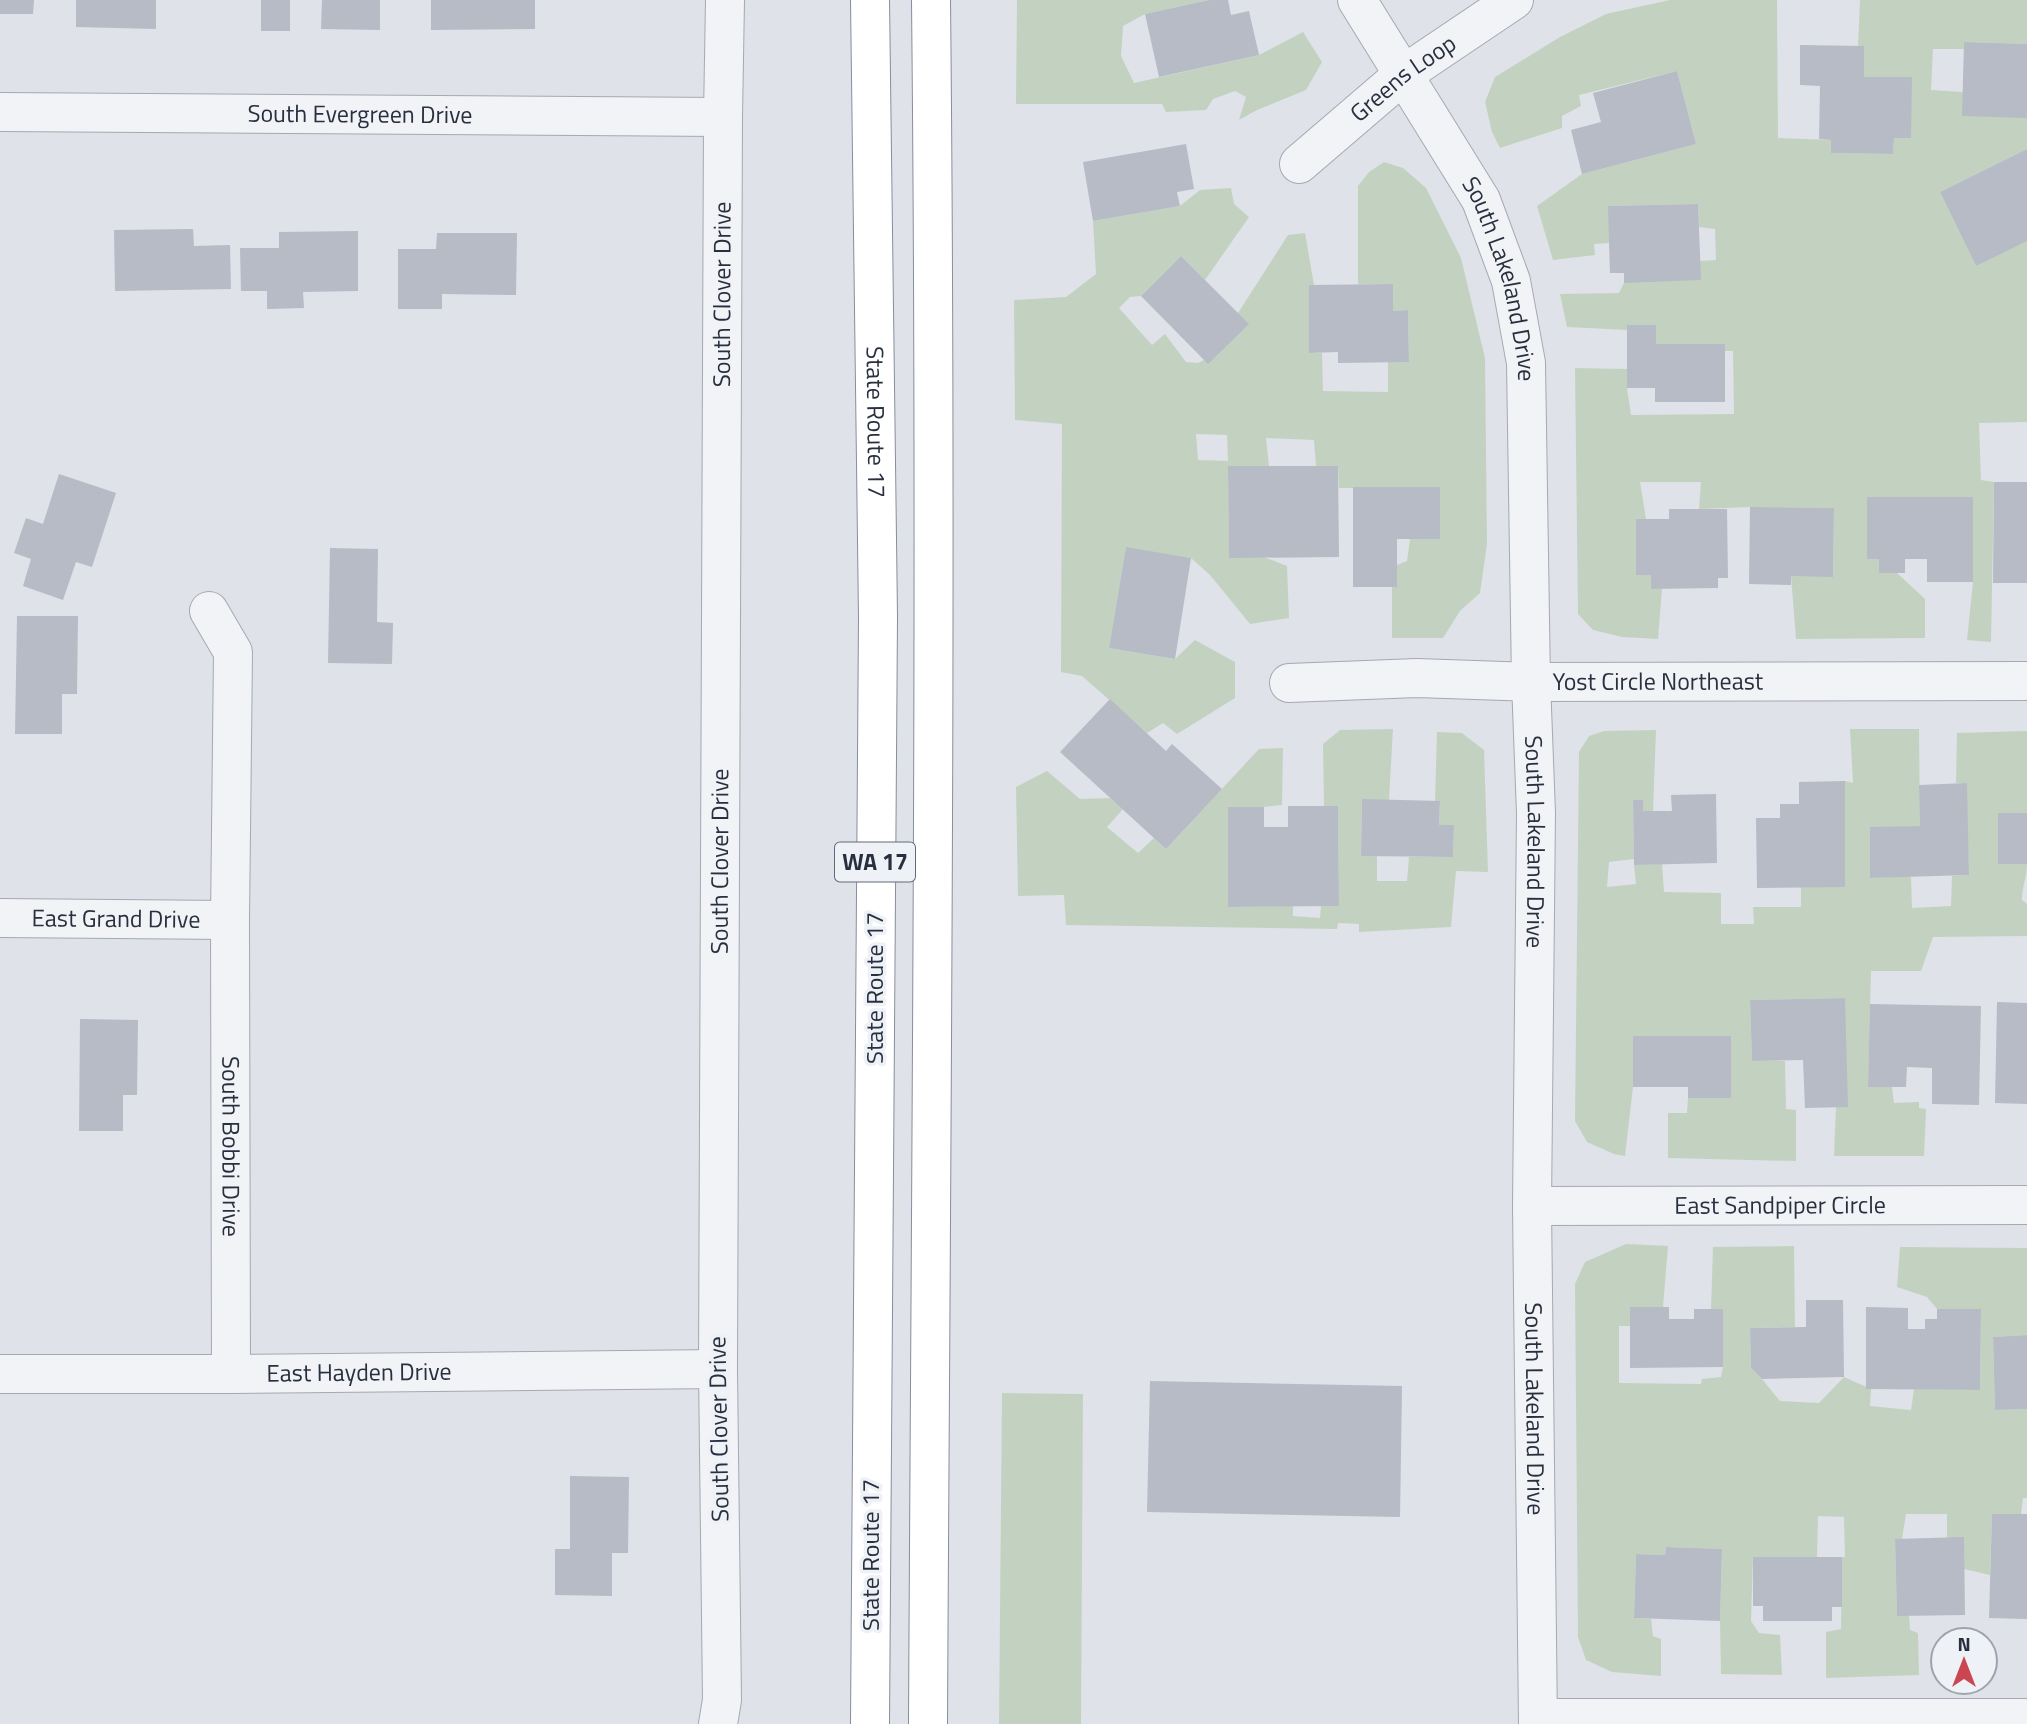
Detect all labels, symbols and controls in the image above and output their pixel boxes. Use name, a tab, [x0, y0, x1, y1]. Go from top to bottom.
street label: Greens Loop	[1341, 25, 1463, 130]
street label: South Evergreen Drive	[247, 95, 473, 132]
street label: South Lakeland Drive	[1454, 169, 1545, 382]
street label: South Clover Drive	[703, 201, 740, 387]
street label: State Route 17	[857, 346, 895, 498]
street label: Yost Circle Northeast	[1552, 663, 1764, 699]
street label: South Lakeland Drive	[1516, 735, 1555, 948]
street label: South Clover Drive	[701, 768, 737, 954]
road number: WA 17	[835, 842, 915, 882]
street label: East Grand Drive	[31, 899, 201, 937]
street label: State Route 17	[856, 912, 892, 1064]
street label: South Bobbi Drive	[213, 1056, 250, 1237]
street label: East Sandpiper Circle	[1674, 1186, 1886, 1223]
street label: South Lakeland Drive	[1516, 1302, 1555, 1515]
street label: South Clover Drive	[698, 1336, 738, 1522]
street label: East Hayden Drive	[266, 1353, 452, 1391]
street label: State Route 17	[852, 1479, 888, 1631]
north arrow	[1929, 1626, 1999, 1696]
text: N	[1957, 1629, 1971, 1658]

